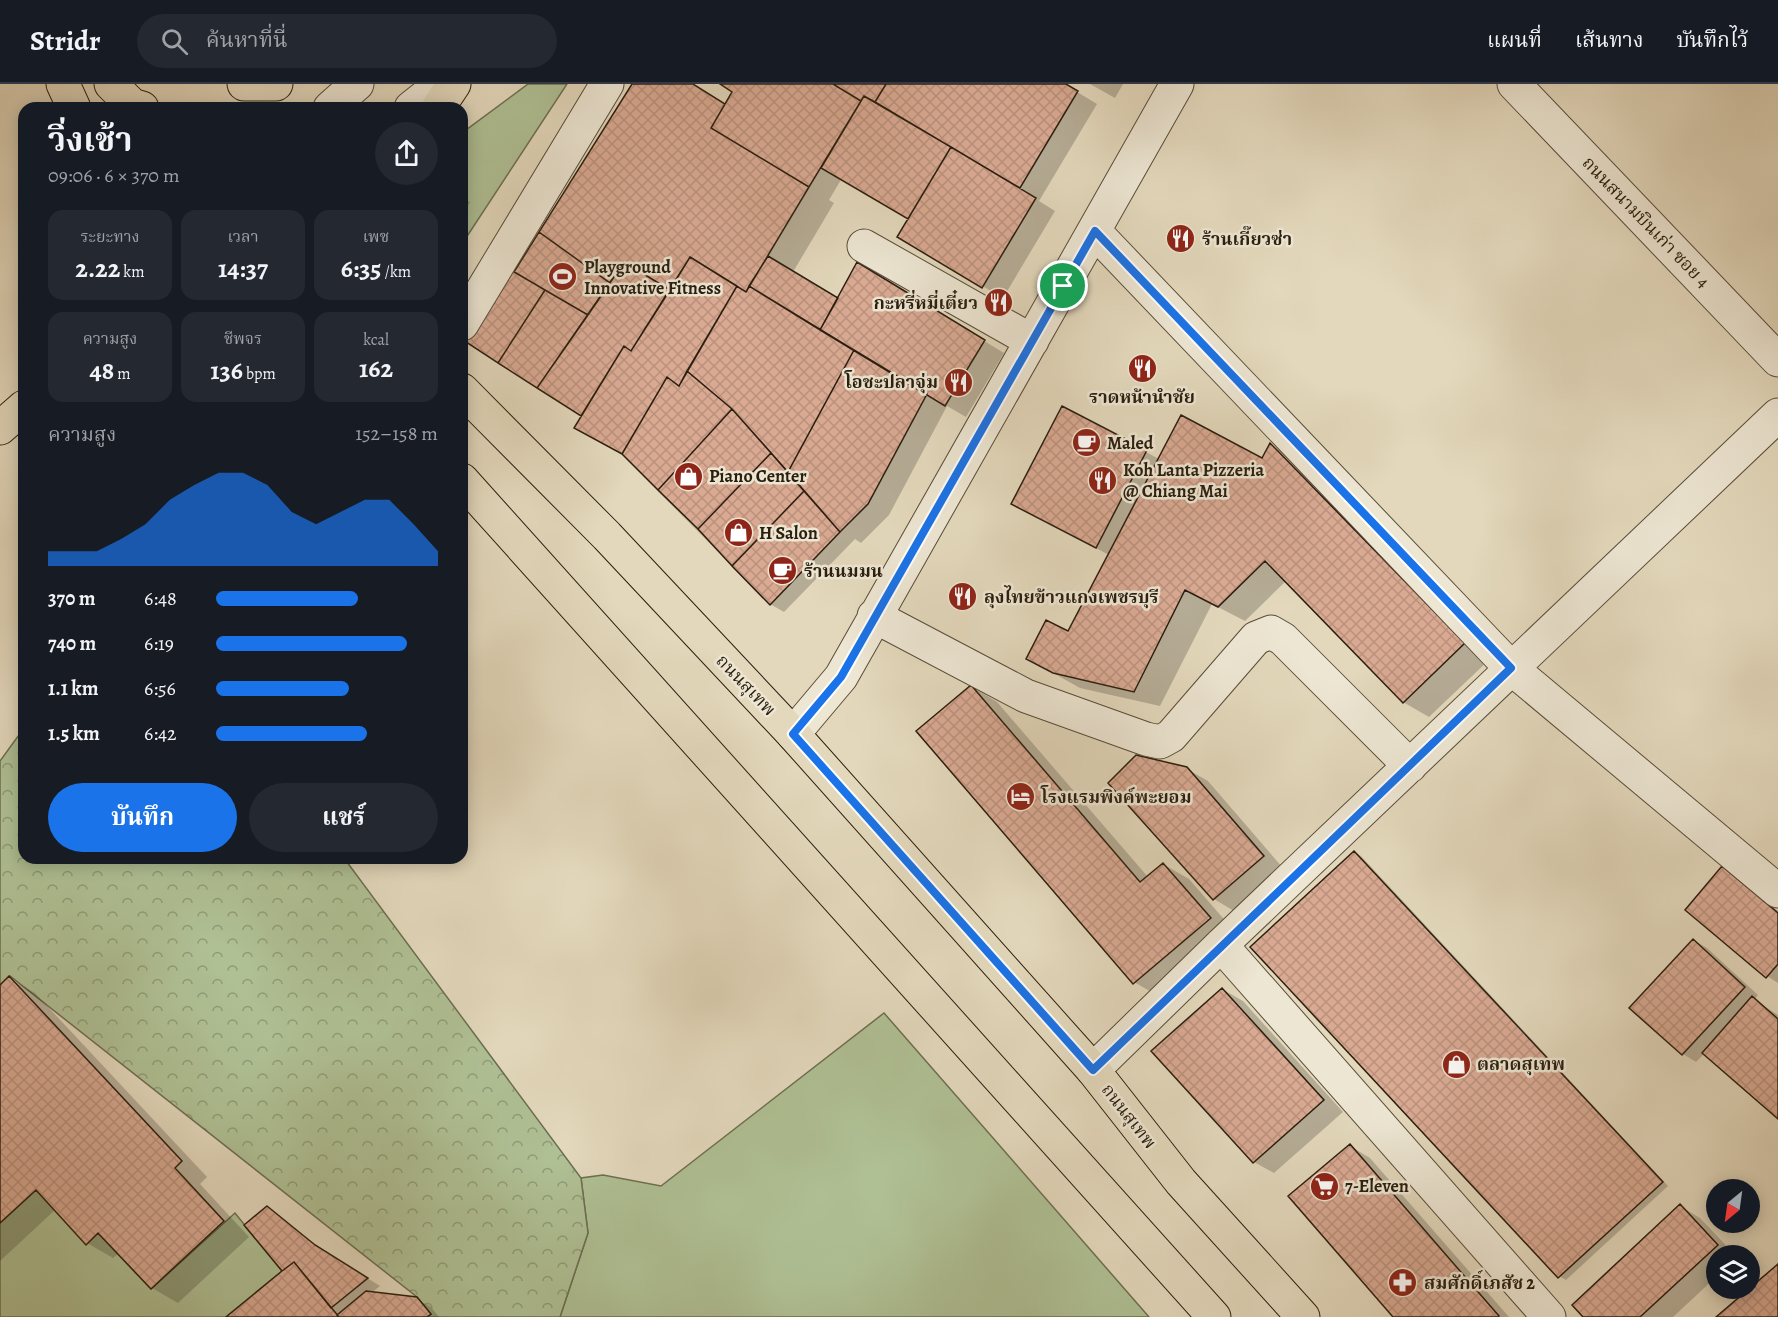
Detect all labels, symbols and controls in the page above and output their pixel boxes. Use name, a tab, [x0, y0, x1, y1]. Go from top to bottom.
search box	[137, 14, 557, 68]
text: Stridr	[30, 22, 101, 60]
icon: search	[158, 25, 191, 58]
text: ค้นหาที่นี่	[206, 25, 288, 55]
text: แผนที่	[1487, 26, 1542, 54]
text: เส้นทาง	[1575, 26, 1643, 54]
text: บันทึกไว้	[1676, 26, 1748, 54]
text: วิ่งเช้า	[48, 117, 133, 162]
button: share	[375, 122, 438, 185]
street label: ถนนสนามบินเก่า ซอย 4	[1577, 151, 1715, 293]
text: 09:06 · 6 × 370 m	[48, 162, 180, 189]
restaurant icon: ร้านเกี๊ยวซ่า	[1165, 223, 1197, 255]
place label: ร้านเกี๊ยวซ่า	[1202, 225, 1292, 251]
text: ระยะทาง	[80, 226, 140, 248]
text: เวลา	[227, 226, 259, 248]
text: เพซ	[363, 226, 389, 248]
text: 2.22	[75, 251, 120, 286]
text: 14:37	[218, 251, 268, 286]
text: 6:35	[341, 251, 381, 286]
place label: Playground Innovative Fitness	[584, 255, 721, 300]
pin	[1037, 260, 1088, 311]
text: km	[120, 261, 145, 283]
text: /km	[381, 261, 411, 283]
sports icon: Playground Innovative Fitness	[547, 261, 579, 293]
icon: arrive	[1046, 269, 1079, 302]
restaurant icon: กะหรี่หมี่เตี๋ยว	[983, 287, 1015, 319]
place label: กะหรี่หมี่เตี๋ยว	[873, 289, 978, 315]
text: ความสูง	[83, 328, 137, 350]
text: ชีพจร	[224, 328, 262, 350]
text: kcal	[363, 329, 389, 351]
text: 162	[359, 351, 393, 386]
restaurant icon: ราดหน้านำชัย	[1126, 352, 1158, 384]
text: 48	[89, 353, 114, 388]
text: 136	[210, 353, 243, 388]
text: m	[114, 363, 131, 385]
text: bpm	[243, 363, 276, 385]
restaurant icon: โอชะปลาจุ่ม	[943, 366, 975, 398]
place label: โอชะปลาจุ่ม	[844, 370, 938, 394]
place label: ราดหน้านำชัย	[1089, 385, 1195, 409]
text: 152–158 m	[355, 420, 438, 447]
text: ความสูง	[48, 421, 116, 448]
cafe icon: Maled	[1070, 427, 1102, 459]
place label: Maled	[1107, 431, 1154, 455]
place label: Koh Lanta Pizzeria @ Chiang Mai	[1123, 458, 1265, 503]
shop icon: Piano Center	[672, 460, 704, 492]
place label: Piano Center	[709, 464, 807, 488]
restaurant icon: Koh Lanta Pizzeria @ Chiang Mai	[1086, 464, 1118, 496]
shop icon: H Salon	[722, 517, 754, 549]
place label: H Salon	[759, 521, 818, 545]
cafe icon: ร้านนมมน	[767, 555, 799, 587]
place label: ร้านนมมน	[804, 559, 883, 583]
restaurant icon: ลุงไทยข้าวแกงเพชรบุรี	[947, 581, 979, 613]
text: 370 m	[48, 585, 95, 612]
text: 6:48	[144, 585, 177, 612]
place label: ลุงไทยข้าวแกงเพชรบุรี	[984, 585, 1158, 609]
text: 740 m	[48, 630, 96, 657]
text: 6:19	[144, 630, 174, 657]
street label: ถนนสุเทพ	[711, 649, 781, 721]
text: 1.1 km	[48, 675, 98, 702]
text: 6:56	[144, 675, 176, 702]
text: 1.5 km	[48, 720, 100, 747]
text: 6:42	[144, 720, 177, 747]
hotel icon: โรงแรมพิงค์พะยอม	[1004, 781, 1036, 813]
button: บันทึก	[48, 783, 237, 852]
button: แชร์	[249, 783, 438, 852]
place label: โรงแรมพิงค์พะยอม	[1040, 785, 1192, 809]
shop icon: ตลาดสุเทพ	[1440, 1048, 1472, 1080]
place label: ตลาดสุเทพ	[1477, 1052, 1565, 1076]
street label: ถนนสุเทพ	[1096, 1078, 1162, 1154]
supermarket icon: 7-Eleven	[1308, 1170, 1340, 1202]
place label: 7-Eleven	[1345, 1174, 1409, 1198]
north arrow	[1706, 1179, 1760, 1233]
map controls	[1706, 1179, 1760, 1299]
button: layers	[1706, 1245, 1760, 1299]
pharmacy icon: สมศักดิ์เภสัช 2	[1387, 1267, 1419, 1299]
place label: สมศักดิ์เภสัช 2	[1424, 1269, 1535, 1295]

